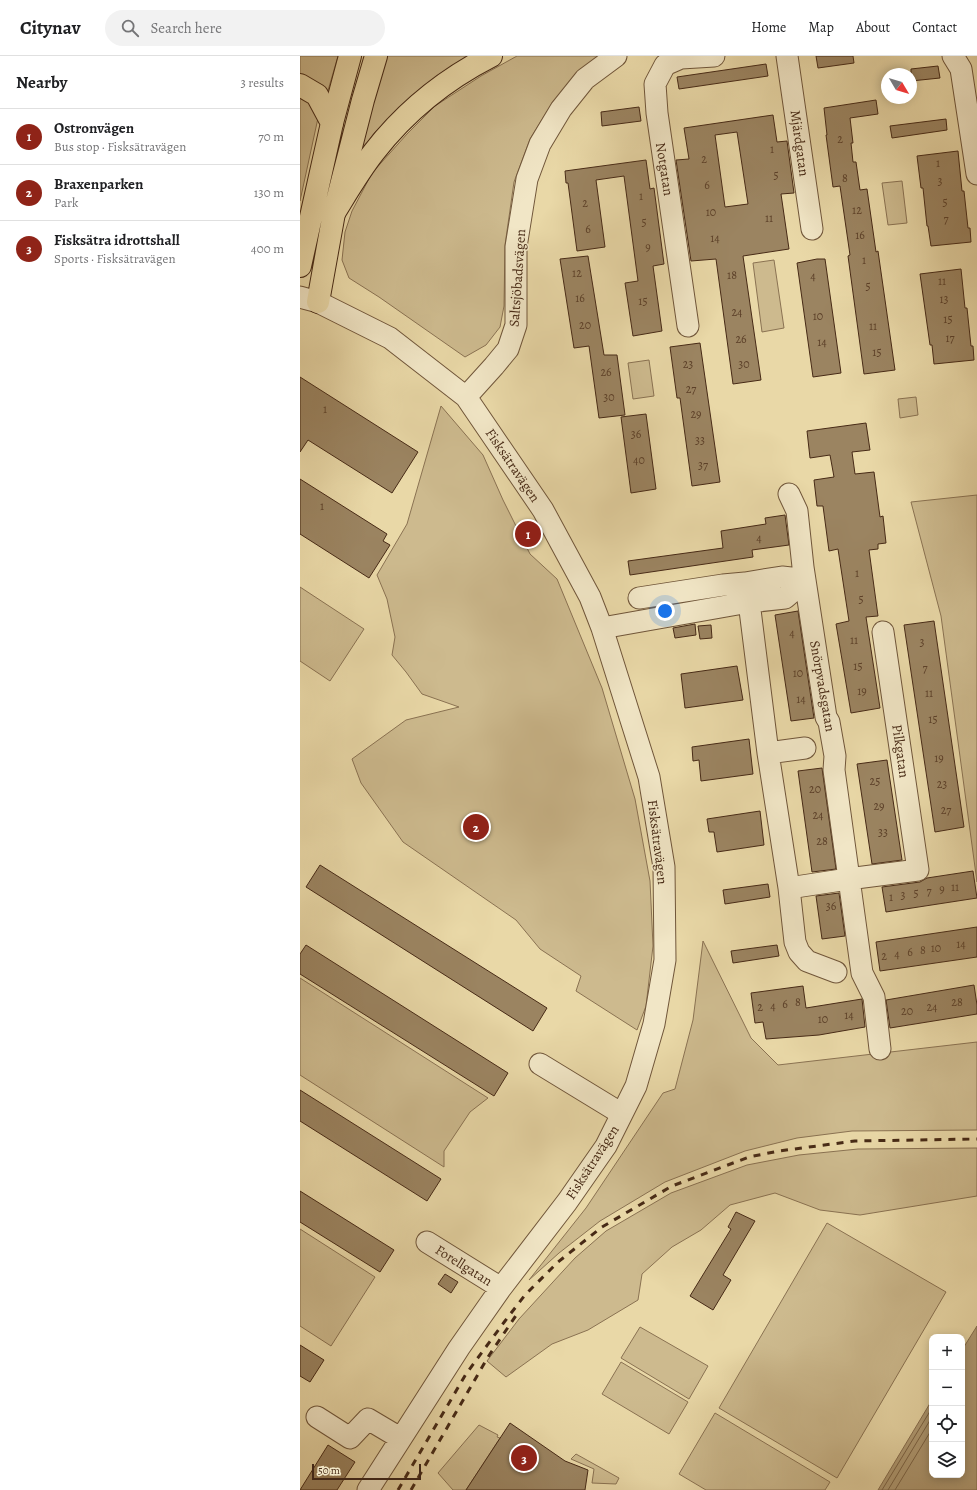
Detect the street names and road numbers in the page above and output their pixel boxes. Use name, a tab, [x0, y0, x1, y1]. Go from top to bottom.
street label: Mjärdgatan	[785, 109, 814, 178]
street label: Notgatan	[651, 141, 678, 197]
street label: Saltsjöbadsvägen	[505, 228, 530, 328]
street label: Fisksätravägen	[481, 425, 544, 506]
street label: Snörpvadsgatan	[805, 639, 840, 734]
street label: Pilkgatan	[887, 723, 914, 779]
street label: Fisksätravägen	[643, 799, 672, 886]
street label: Fisksätravägen	[561, 1121, 624, 1203]
street label: Forellgatan	[432, 1240, 496, 1291]

